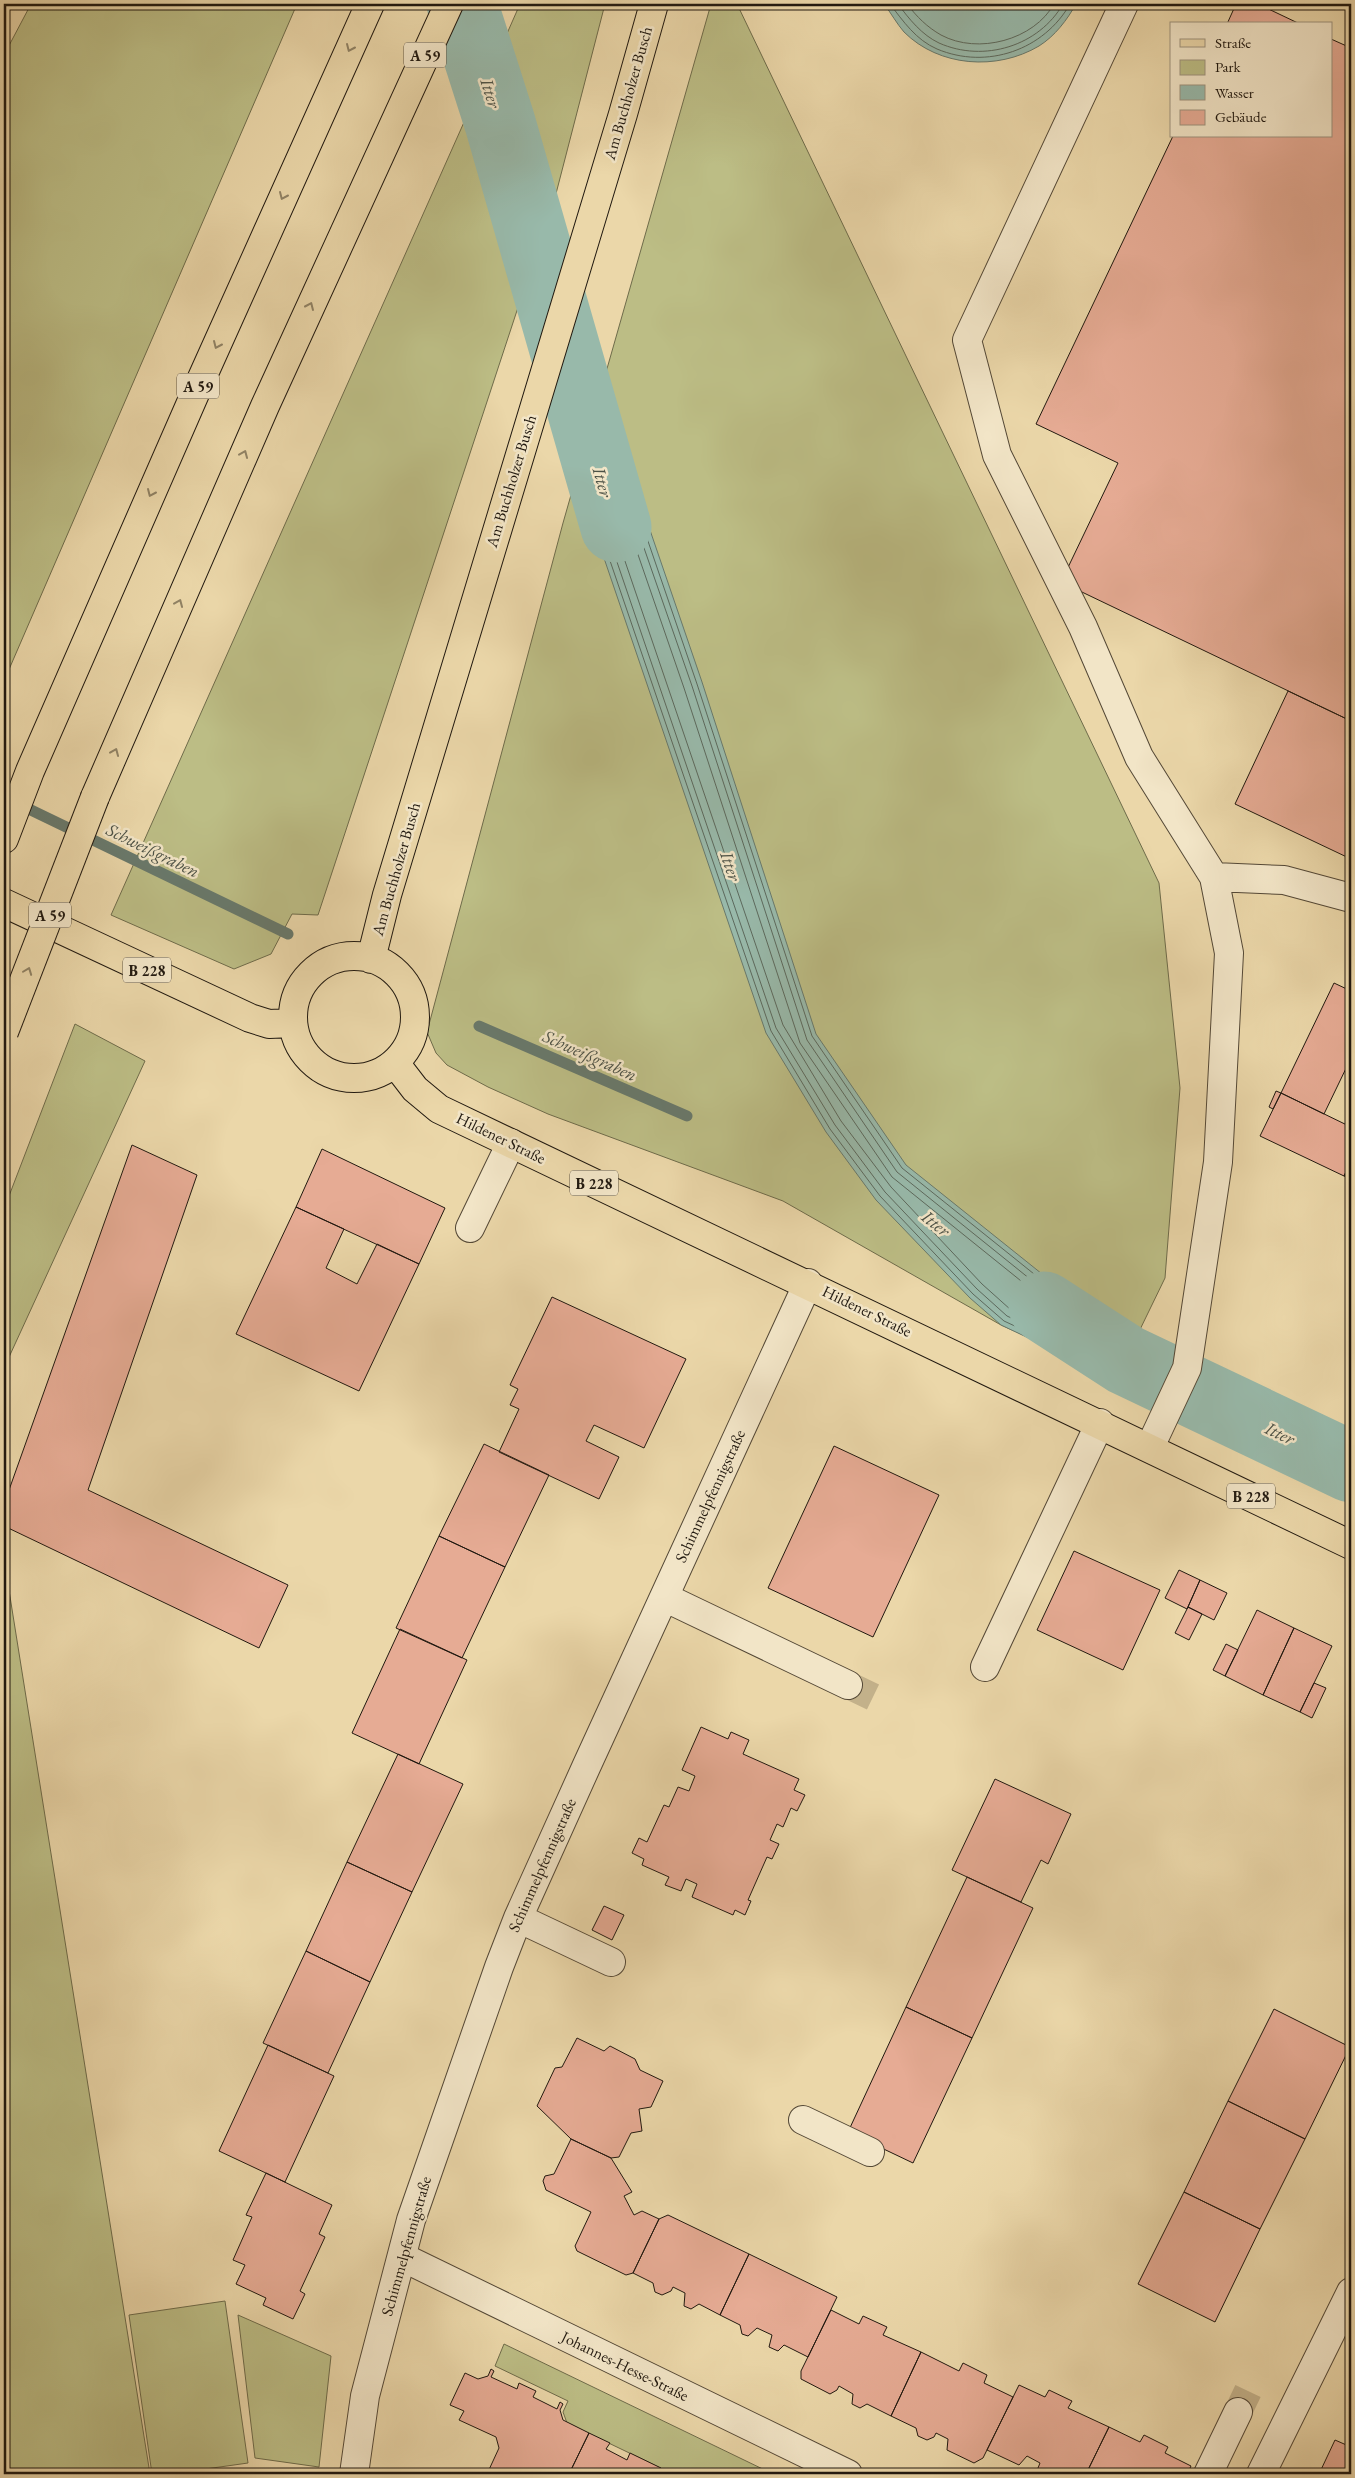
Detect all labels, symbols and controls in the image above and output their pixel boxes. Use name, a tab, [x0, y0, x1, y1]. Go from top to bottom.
legend	[1170, 22, 1332, 138]
street label: Am Buchholzer Busch	[599, 24, 657, 163]
text: Straße	[1215, 33, 1251, 52]
road number: A 59	[404, 42, 446, 68]
one-way arrow	[346, 43, 356, 52]
text: Park	[1215, 57, 1242, 76]
water label: Itter	[475, 74, 507, 112]
text: Wasser	[1215, 83, 1254, 102]
text: Gebäude	[1215, 107, 1267, 126]
one-way arrow	[279, 191, 290, 200]
one-way arrow	[304, 302, 315, 311]
one-way arrow	[212, 340, 223, 349]
road number: A 59	[177, 374, 219, 398]
street label: Am Buchholzer Busch	[481, 412, 541, 551]
one-way arrow	[237, 450, 248, 459]
water label: Itter	[588, 463, 619, 501]
one-way arrow	[147, 488, 157, 497]
one-way arrow	[173, 599, 184, 608]
one-way arrow	[108, 748, 119, 757]
street label: Am Buchholzer Busch	[367, 800, 425, 939]
water label: Schweißgraben	[102, 817, 203, 883]
water label: Itter	[715, 847, 747, 885]
road number: A 59	[29, 902, 71, 928]
road number: B 228	[123, 958, 171, 982]
one-way arrow	[22, 967, 32, 975]
water label: Schweißgraben	[538, 1024, 640, 1087]
street label: Hildener Straße	[453, 1107, 549, 1169]
road number: B 228	[570, 1170, 618, 1196]
water label: Itter	[916, 1204, 956, 1242]
street label: Hildener Straße	[819, 1280, 915, 1342]
water label: Itter	[1261, 1416, 1300, 1450]
street label: Schimmelpfennigstraße	[670, 1426, 750, 1566]
road number: B 228	[1227, 1484, 1275, 1508]
street label: Schimmelpfennigstraße	[503, 1795, 581, 1935]
street label: Schimmelpfennigstraße	[376, 2174, 436, 2318]
street label: Johannes-Hesse-Straße	[556, 2325, 692, 2406]

